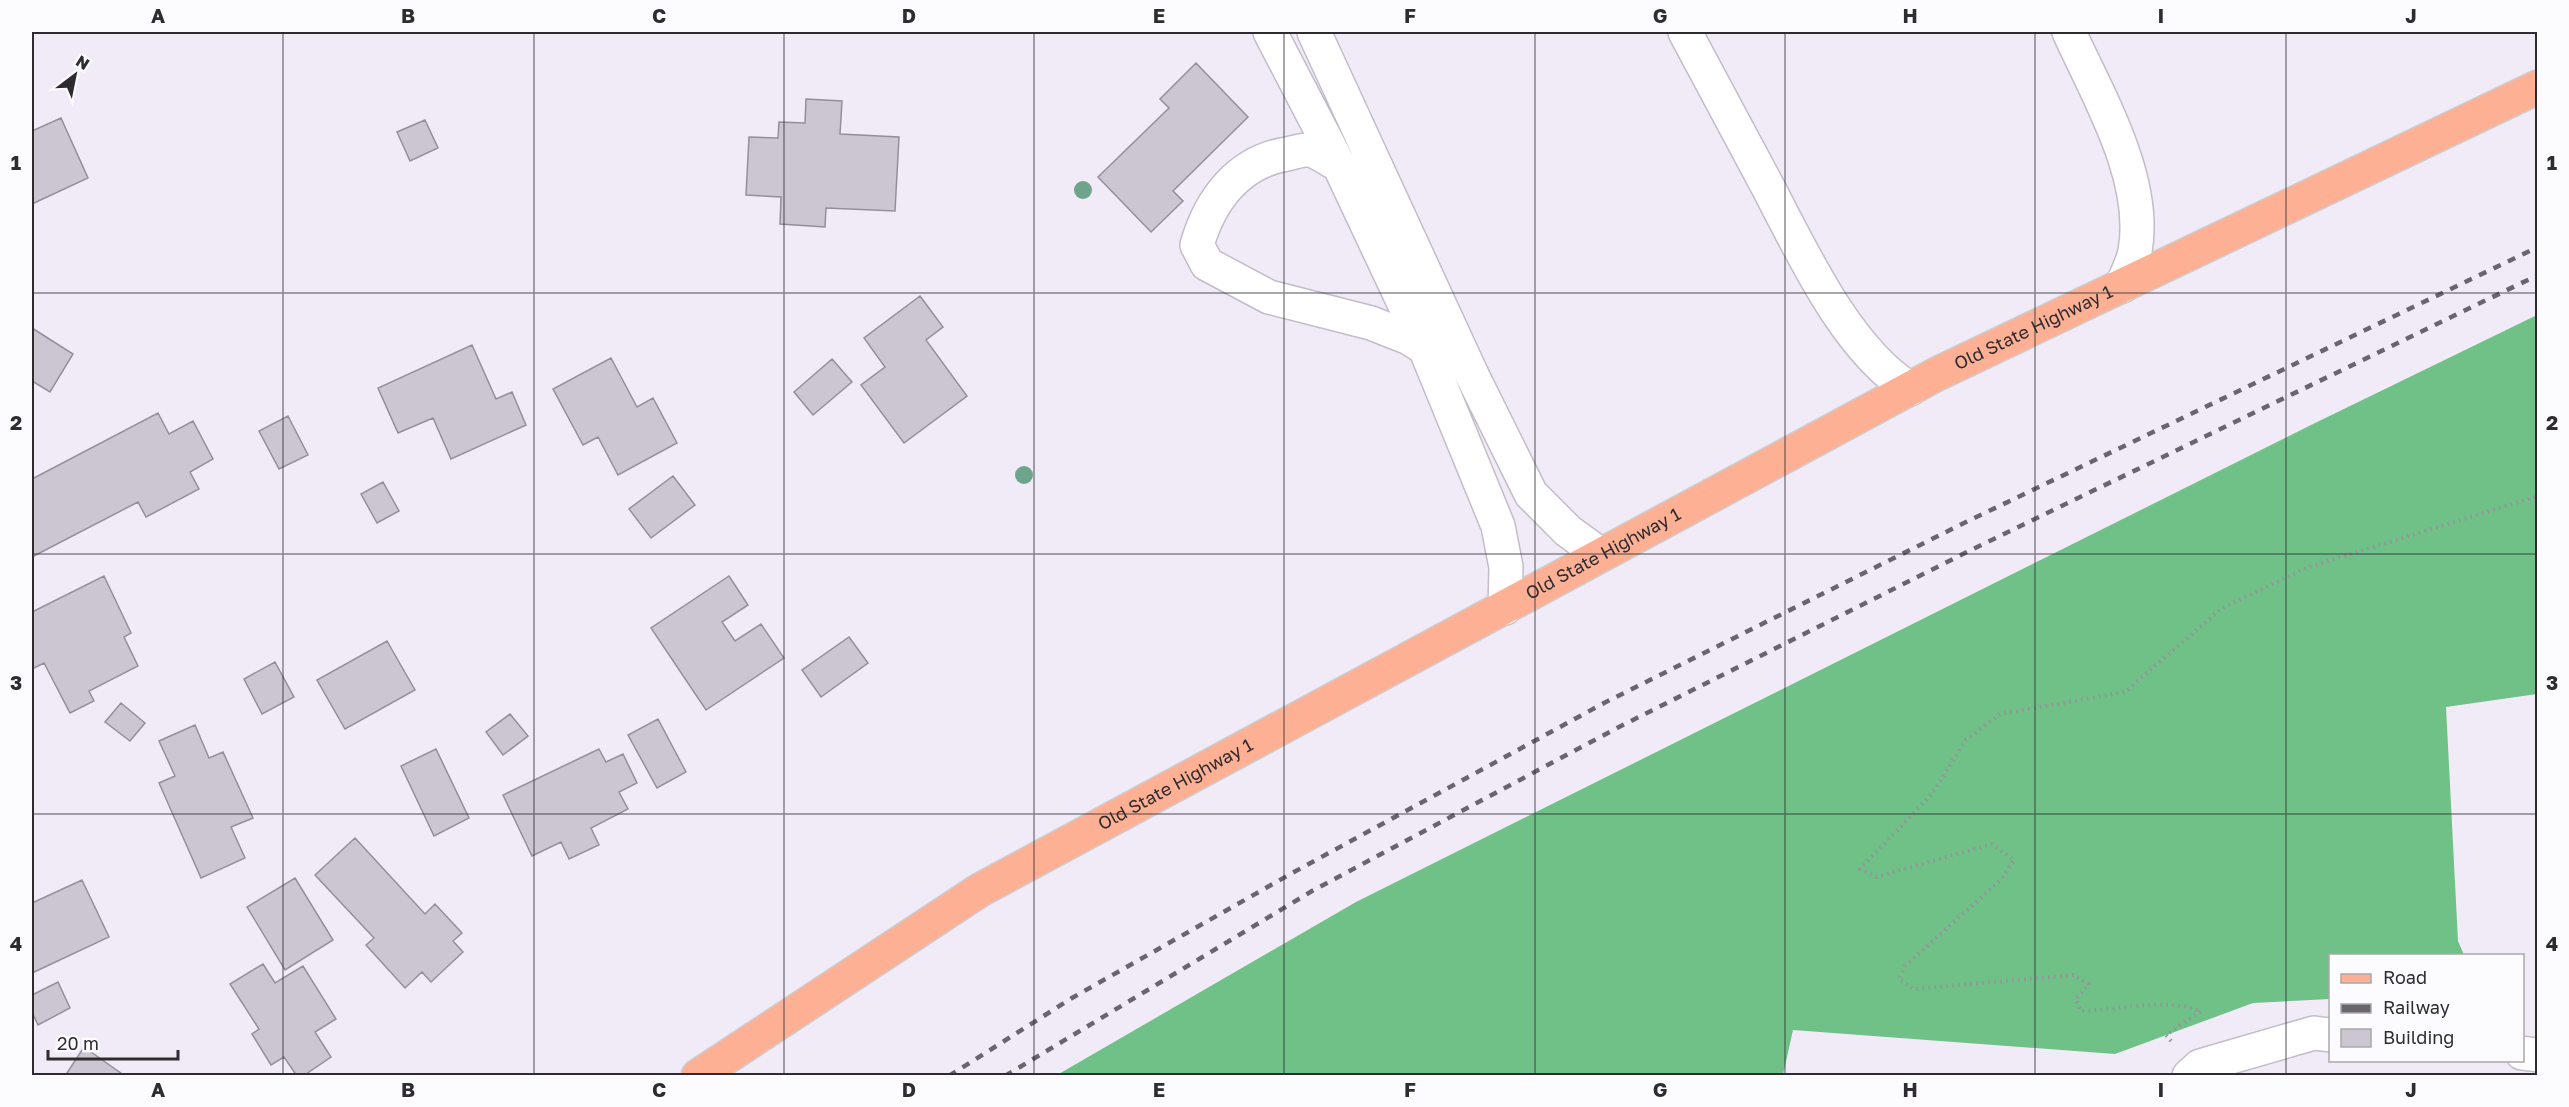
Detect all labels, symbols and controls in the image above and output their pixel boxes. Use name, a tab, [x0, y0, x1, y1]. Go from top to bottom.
text: A	[151, 3, 165, 27]
text: B	[401, 3, 415, 27]
text: C	[652, 3, 666, 27]
text: D	[902, 3, 916, 27]
text: E	[1153, 3, 1165, 27]
text: F	[1404, 3, 1416, 27]
text: G	[1653, 3, 1667, 27]
text: H	[1902, 3, 1918, 27]
text: I	[2158, 3, 2164, 27]
text: J	[2405, 3, 2417, 27]
north arrow	[45, 45, 105, 105]
text: N	[72, 51, 93, 74]
text: 1	[11, 150, 21, 174]
text: 1	[2547, 150, 2557, 174]
street label: Old State Highway 1	[1950, 280, 2116, 374]
text: 2	[10, 410, 22, 434]
text: 2	[2546, 410, 2558, 434]
street label: Old State Highway 1	[1522, 502, 1684, 604]
text: 3	[10, 670, 22, 694]
text: 3	[2546, 670, 2558, 694]
street label: Old State Highway 1	[1094, 733, 1257, 834]
text: 4	[10, 931, 22, 955]
text: 4	[2546, 931, 2558, 955]
legend	[2329, 954, 2524, 1062]
text: Road	[2383, 966, 2427, 988]
text: Railway	[2383, 996, 2450, 1018]
scale bar	[48, 1023, 178, 1061]
text: Building	[2383, 1026, 2454, 1048]
text: 20 m	[57, 1032, 99, 1054]
text: A	[151, 1077, 165, 1101]
text: B	[401, 1077, 415, 1101]
text: C	[652, 1077, 666, 1101]
text: D	[902, 1077, 916, 1101]
text: E	[1153, 1077, 1165, 1101]
text: F	[1404, 1077, 1416, 1101]
text: G	[1653, 1077, 1667, 1101]
text: H	[1902, 1077, 1918, 1101]
text: I	[2158, 1077, 2164, 1101]
text: J	[2405, 1077, 2417, 1101]

